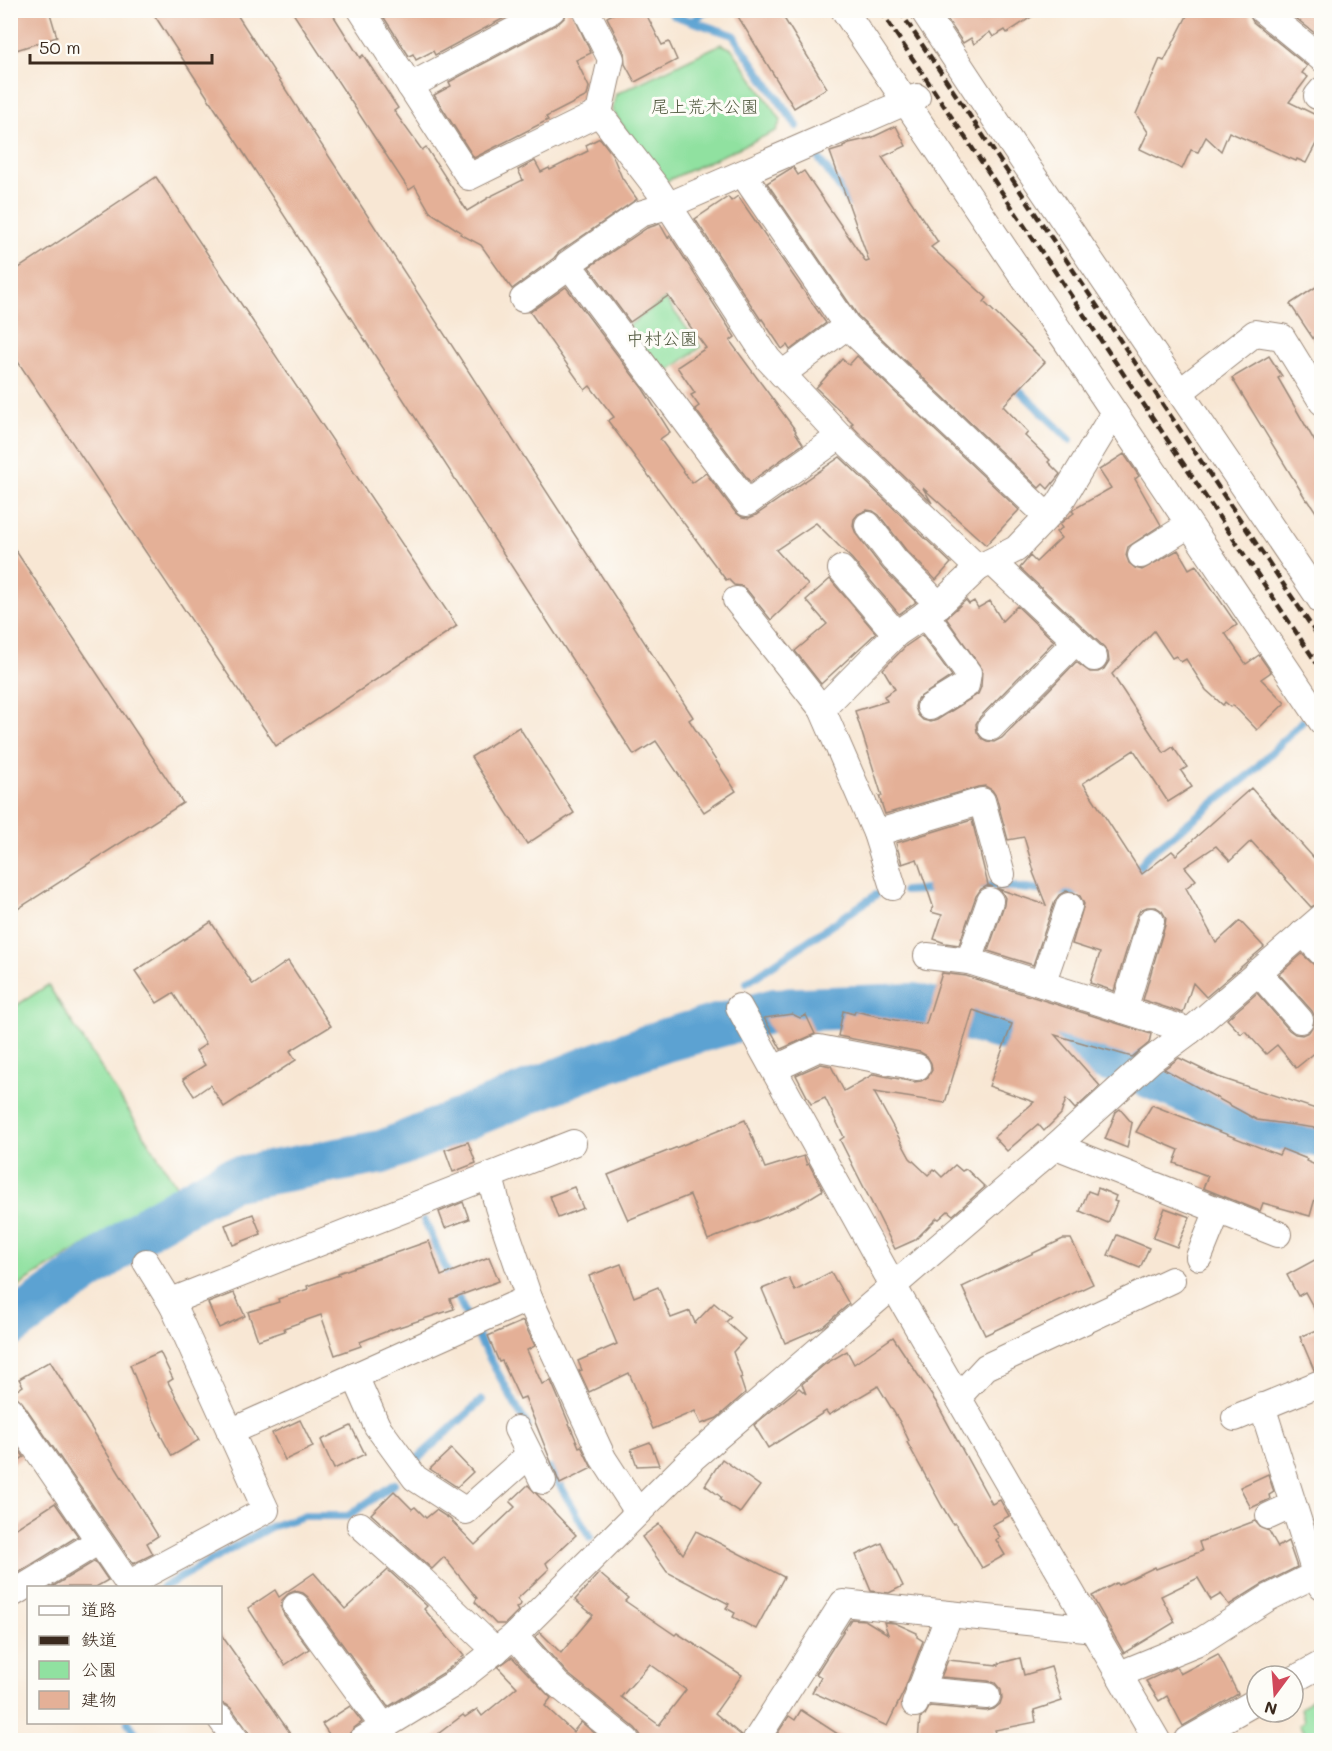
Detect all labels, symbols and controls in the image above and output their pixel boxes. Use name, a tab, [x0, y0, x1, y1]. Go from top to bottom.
scale bar	[30, 27, 212, 65]
text: 50 m	[39, 35, 81, 59]
park label: 尾上荒木公園	[651, 94, 759, 118]
park label: 中村公園	[626, 326, 698, 350]
legend	[27, 1586, 222, 1724]
text: 道路	[81, 1597, 117, 1621]
text: 鉄道	[81, 1627, 117, 1651]
text: 公園	[81, 1657, 117, 1681]
north arrow	[1245, 1664, 1305, 1724]
text: 建物	[81, 1687, 117, 1711]
text: N	[1262, 1697, 1279, 1721]

